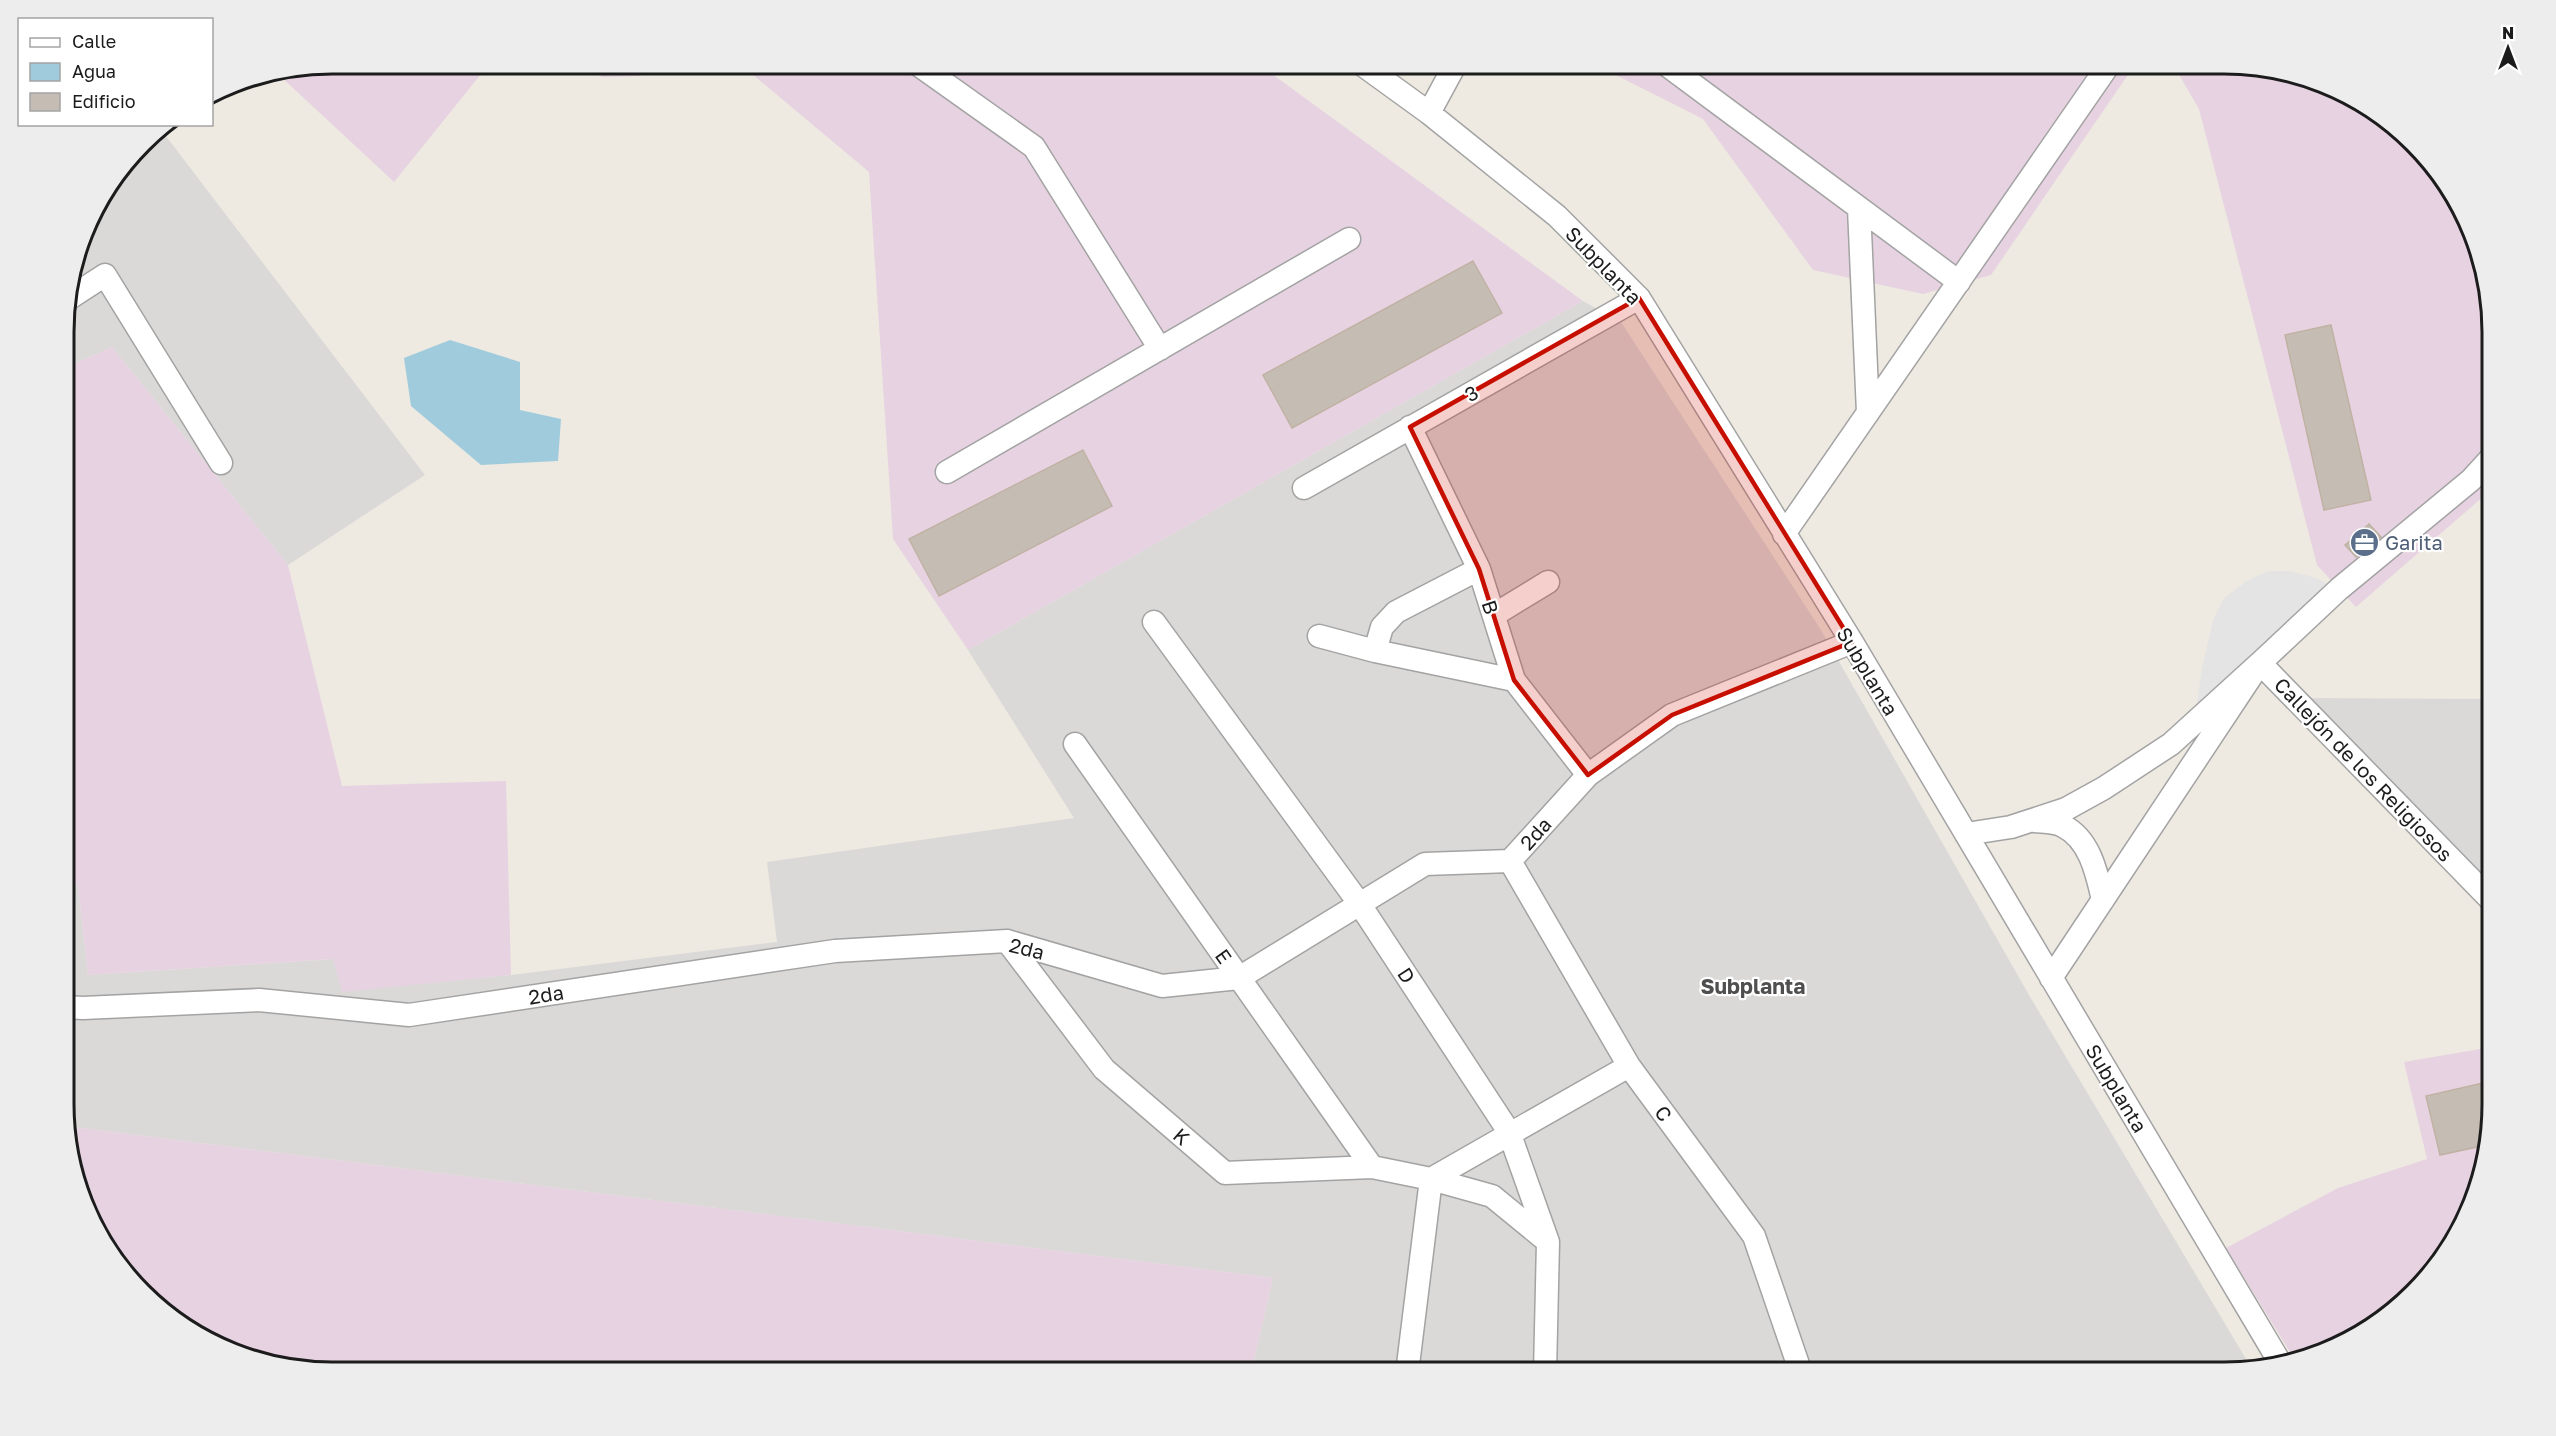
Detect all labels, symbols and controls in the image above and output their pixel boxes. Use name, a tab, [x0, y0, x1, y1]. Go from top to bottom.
legend	[18, 18, 213, 126]
north arrow	[2478, 18, 2538, 78]
text: N	[2502, 23, 2514, 43]
text: Calle	[72, 30, 116, 52]
text: Agua	[72, 60, 116, 82]
text: Edificio	[72, 90, 136, 112]
street label: Subplanta	[1561, 221, 1647, 309]
street label: 3	[1460, 380, 1482, 406]
office icon: Garita	[2348, 526, 2380, 558]
place label: Garita	[2385, 530, 2443, 554]
street label: B	[1478, 597, 1504, 617]
street label: Subplanta	[1832, 623, 1904, 719]
street label: Callejón de los Religiosos	[2270, 672, 2458, 866]
street label: 2da	[1514, 812, 1556, 854]
street label: 2da	[1007, 932, 1047, 964]
street label: E	[1211, 944, 1237, 968]
street label: D	[1393, 963, 1421, 987]
district label: Subplanta	[1701, 973, 1805, 999]
street label: 2da	[527, 979, 565, 1009]
street label: Subplanta	[2081, 1040, 2153, 1136]
street label: C	[1650, 1100, 1678, 1126]
street label: K	[1169, 1122, 1195, 1150]

